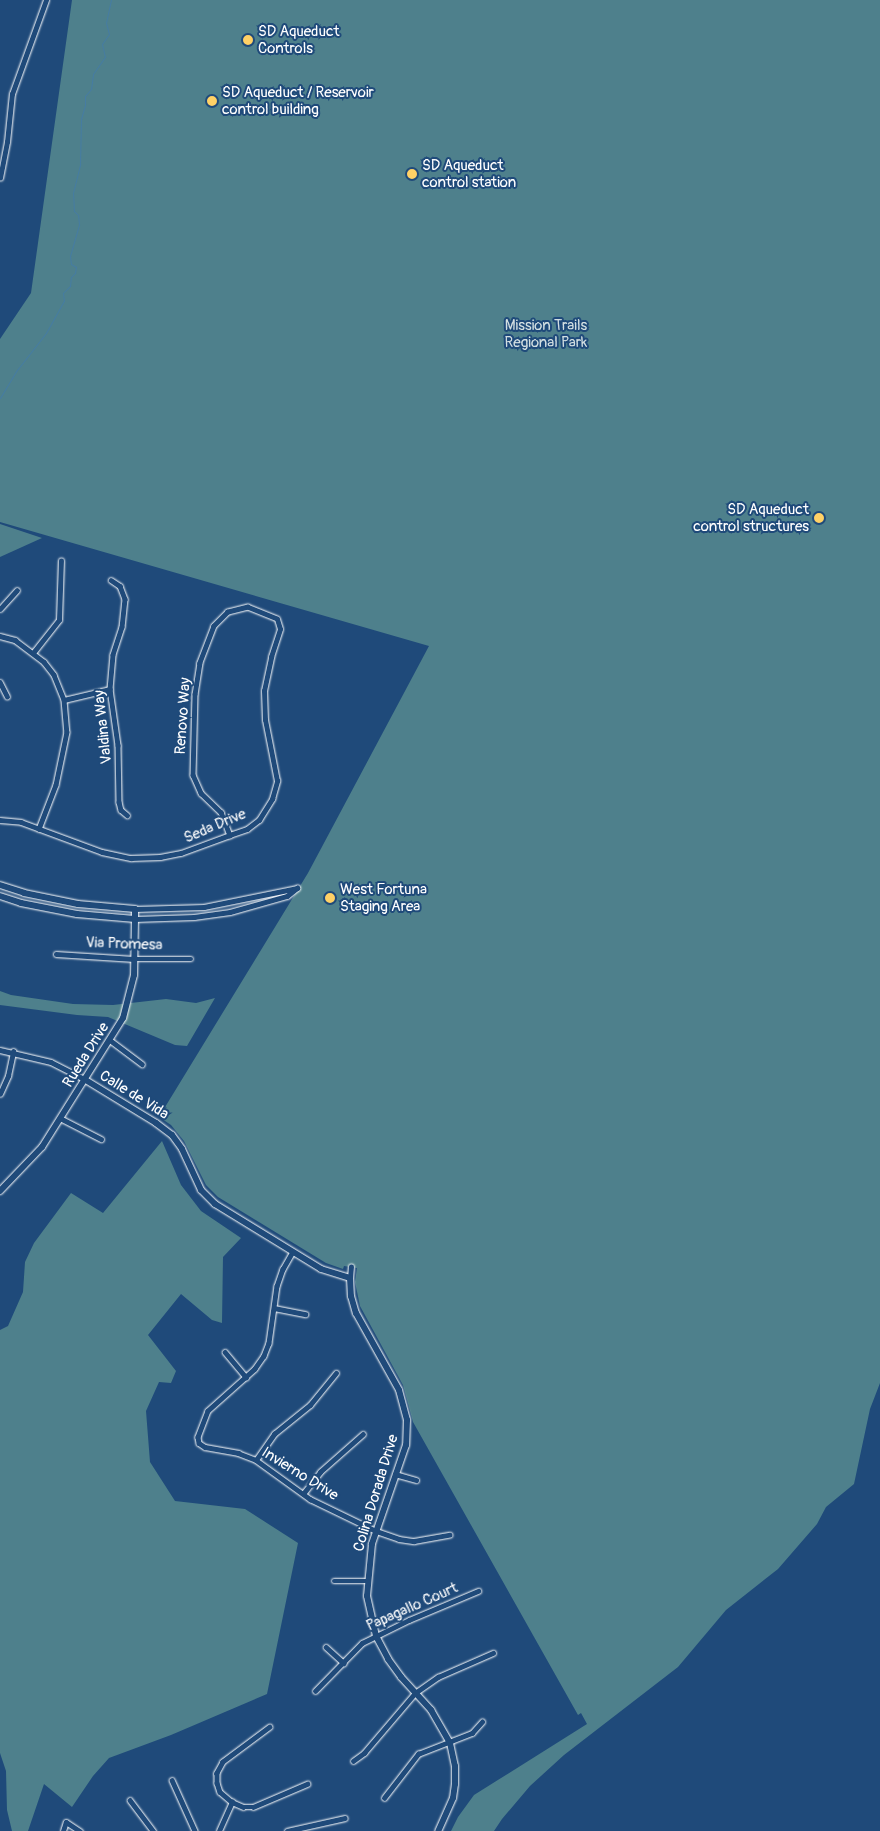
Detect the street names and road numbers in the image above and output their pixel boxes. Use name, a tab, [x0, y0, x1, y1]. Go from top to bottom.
street label: Renovo Way	[171, 677, 195, 755]
street label: Valdina Way	[90, 689, 116, 765]
street label: Seda Drive	[181, 805, 249, 847]
street label: Via Promesa	[85, 934, 163, 954]
street label: Rueda Drive	[59, 1019, 113, 1091]
street label: Calle de Vida	[96, 1067, 172, 1123]
street label: Colina Dorada Drive	[350, 1432, 402, 1554]
street label: Invierno Drive	[258, 1443, 342, 1505]
street label: Papagallo Court	[364, 1579, 460, 1635]

